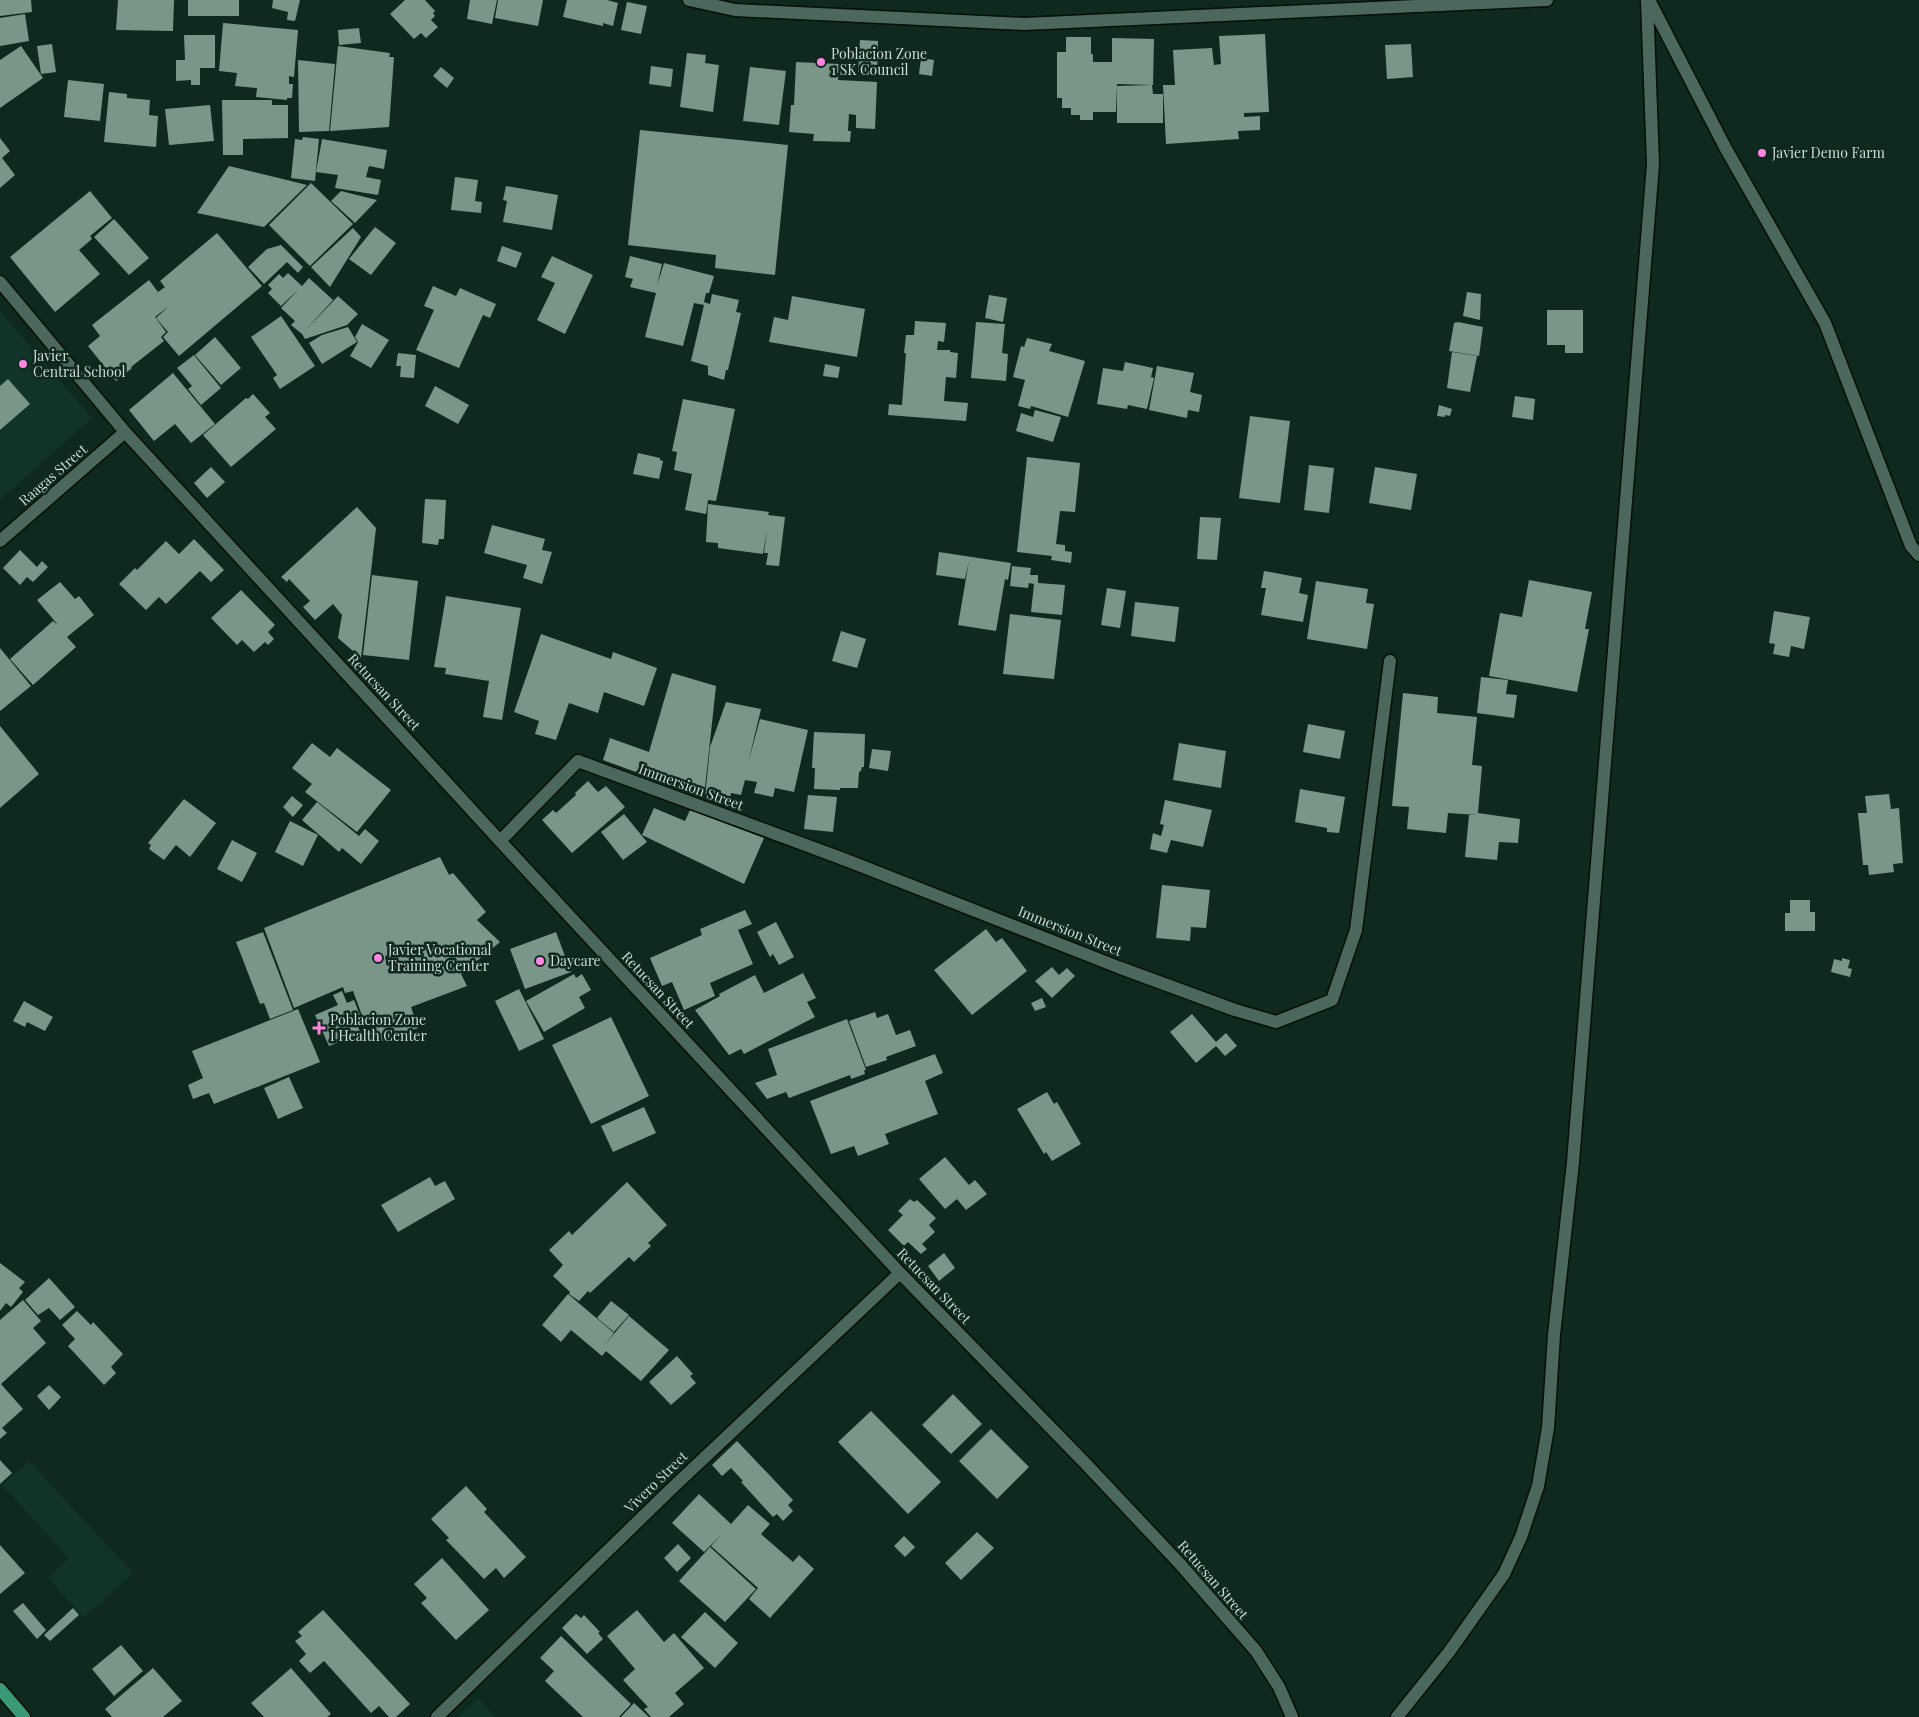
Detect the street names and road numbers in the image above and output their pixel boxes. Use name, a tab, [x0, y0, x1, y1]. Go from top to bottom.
street label: Raagas Street	[15, 439, 92, 510]
street label: Retucsan Street	[344, 649, 426, 735]
street label: Immersion Street	[636, 759, 747, 815]
street label: Immersion Street	[1015, 901, 1126, 960]
street label: Retucsan Street	[618, 947, 700, 1033]
street label: Retucsan Street	[893, 1244, 976, 1329]
street label: Vivero Street	[619, 1446, 692, 1517]
street label: Retucsan Street	[1174, 1536, 1254, 1624]

